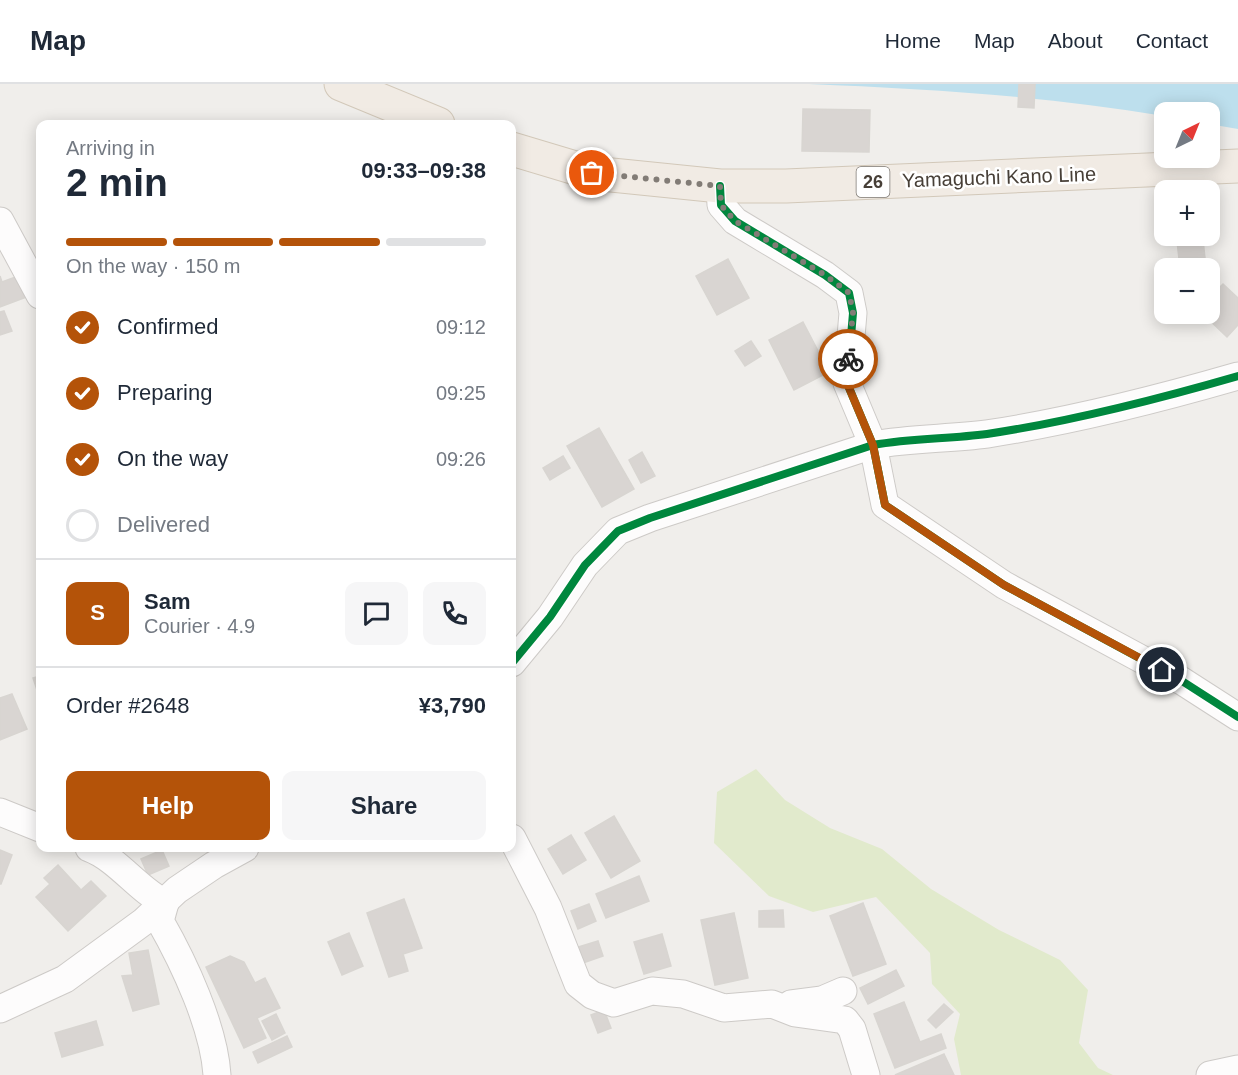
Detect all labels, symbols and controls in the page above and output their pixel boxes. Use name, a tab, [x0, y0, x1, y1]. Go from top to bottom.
text: Map	[30, 25, 86, 56]
text: Home	[885, 29, 941, 52]
text: Map	[974, 29, 1015, 52]
text: About	[1048, 29, 1103, 52]
text: Contact	[1136, 29, 1208, 52]
north arrow	[1154, 102, 1220, 168]
map controls	[1154, 102, 1220, 324]
text: Arriving in	[66, 137, 155, 159]
pin	[566, 147, 617, 198]
icon: bag	[575, 156, 608, 189]
text: 09:33–09:38	[361, 158, 486, 183]
text: 2 min	[66, 161, 168, 204]
street label: Yamaguchi Kano Line	[902, 163, 1096, 191]
road number: 26	[856, 167, 890, 197]
button: +	[1154, 180, 1220, 246]
text: On the way · 150 m	[66, 255, 241, 277]
button: −	[1154, 258, 1220, 324]
icon: check	[66, 311, 99, 344]
text: Confirmed	[117, 314, 218, 339]
text: 09:12	[436, 316, 486, 338]
courier	[818, 329, 878, 389]
icon: bike	[832, 343, 865, 376]
icon: check	[66, 377, 99, 410]
text: Preparing	[117, 380, 212, 405]
text: 09:25	[436, 382, 486, 404]
icon: check	[66, 443, 99, 476]
text: On the way	[117, 446, 228, 471]
text: 09:26	[436, 448, 486, 470]
text: Delivered	[117, 512, 210, 537]
button: chat	[345, 582, 408, 645]
button: phone	[423, 582, 486, 645]
text: Sam	[144, 589, 190, 614]
text: S	[90, 600, 105, 625]
text: Courier · 4.9	[144, 615, 255, 637]
pin	[1136, 644, 1187, 695]
icon: home	[1145, 653, 1178, 686]
text: Order #2648	[66, 693, 190, 718]
text: ¥3,790	[419, 693, 486, 718]
button: Help	[66, 771, 270, 840]
button: Share	[282, 771, 486, 840]

